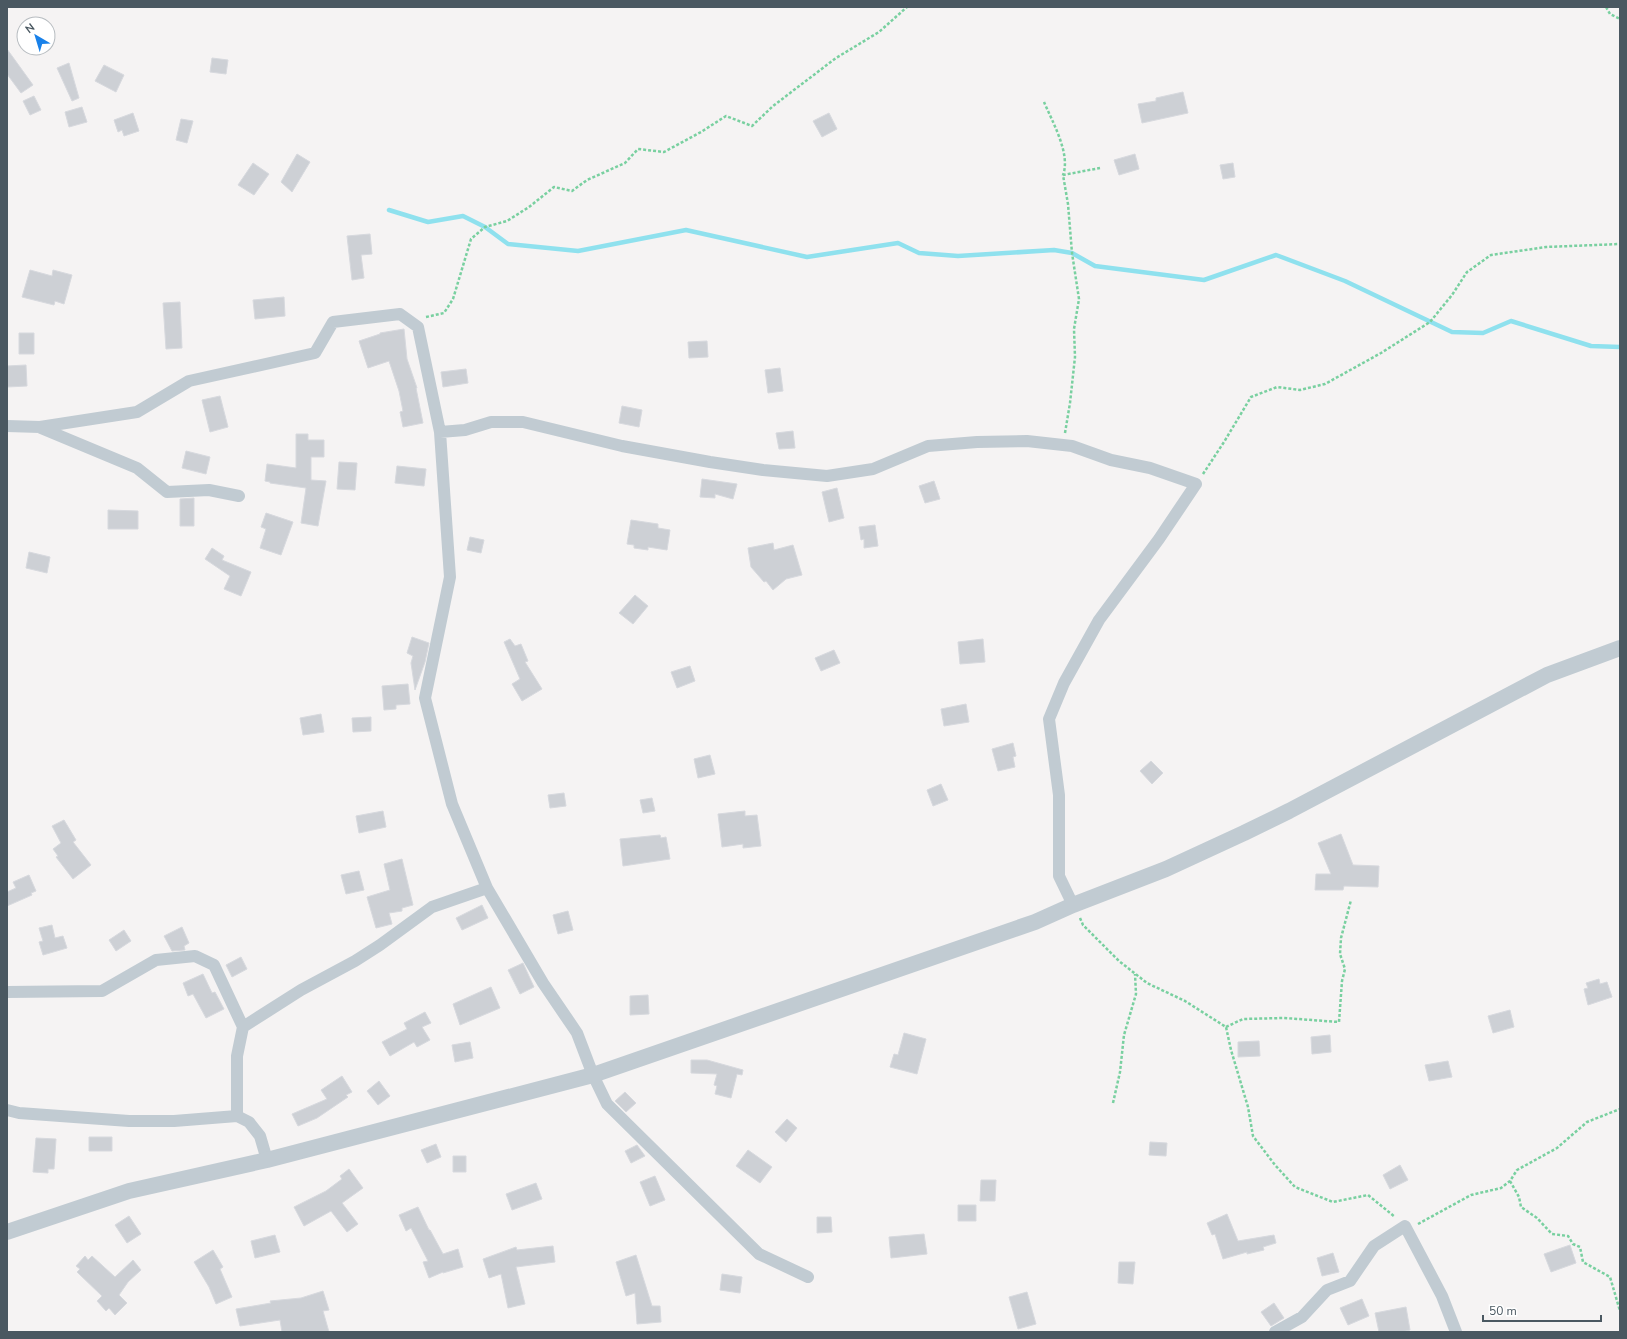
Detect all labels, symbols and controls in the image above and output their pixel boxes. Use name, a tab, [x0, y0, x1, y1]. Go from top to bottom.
north arrow	[16, 16, 56, 56]
text: N	[22, 20, 38, 37]
scale bar	[1483, 1297, 1601, 1323]
text: 50 m	[1489, 1303, 1517, 1319]

